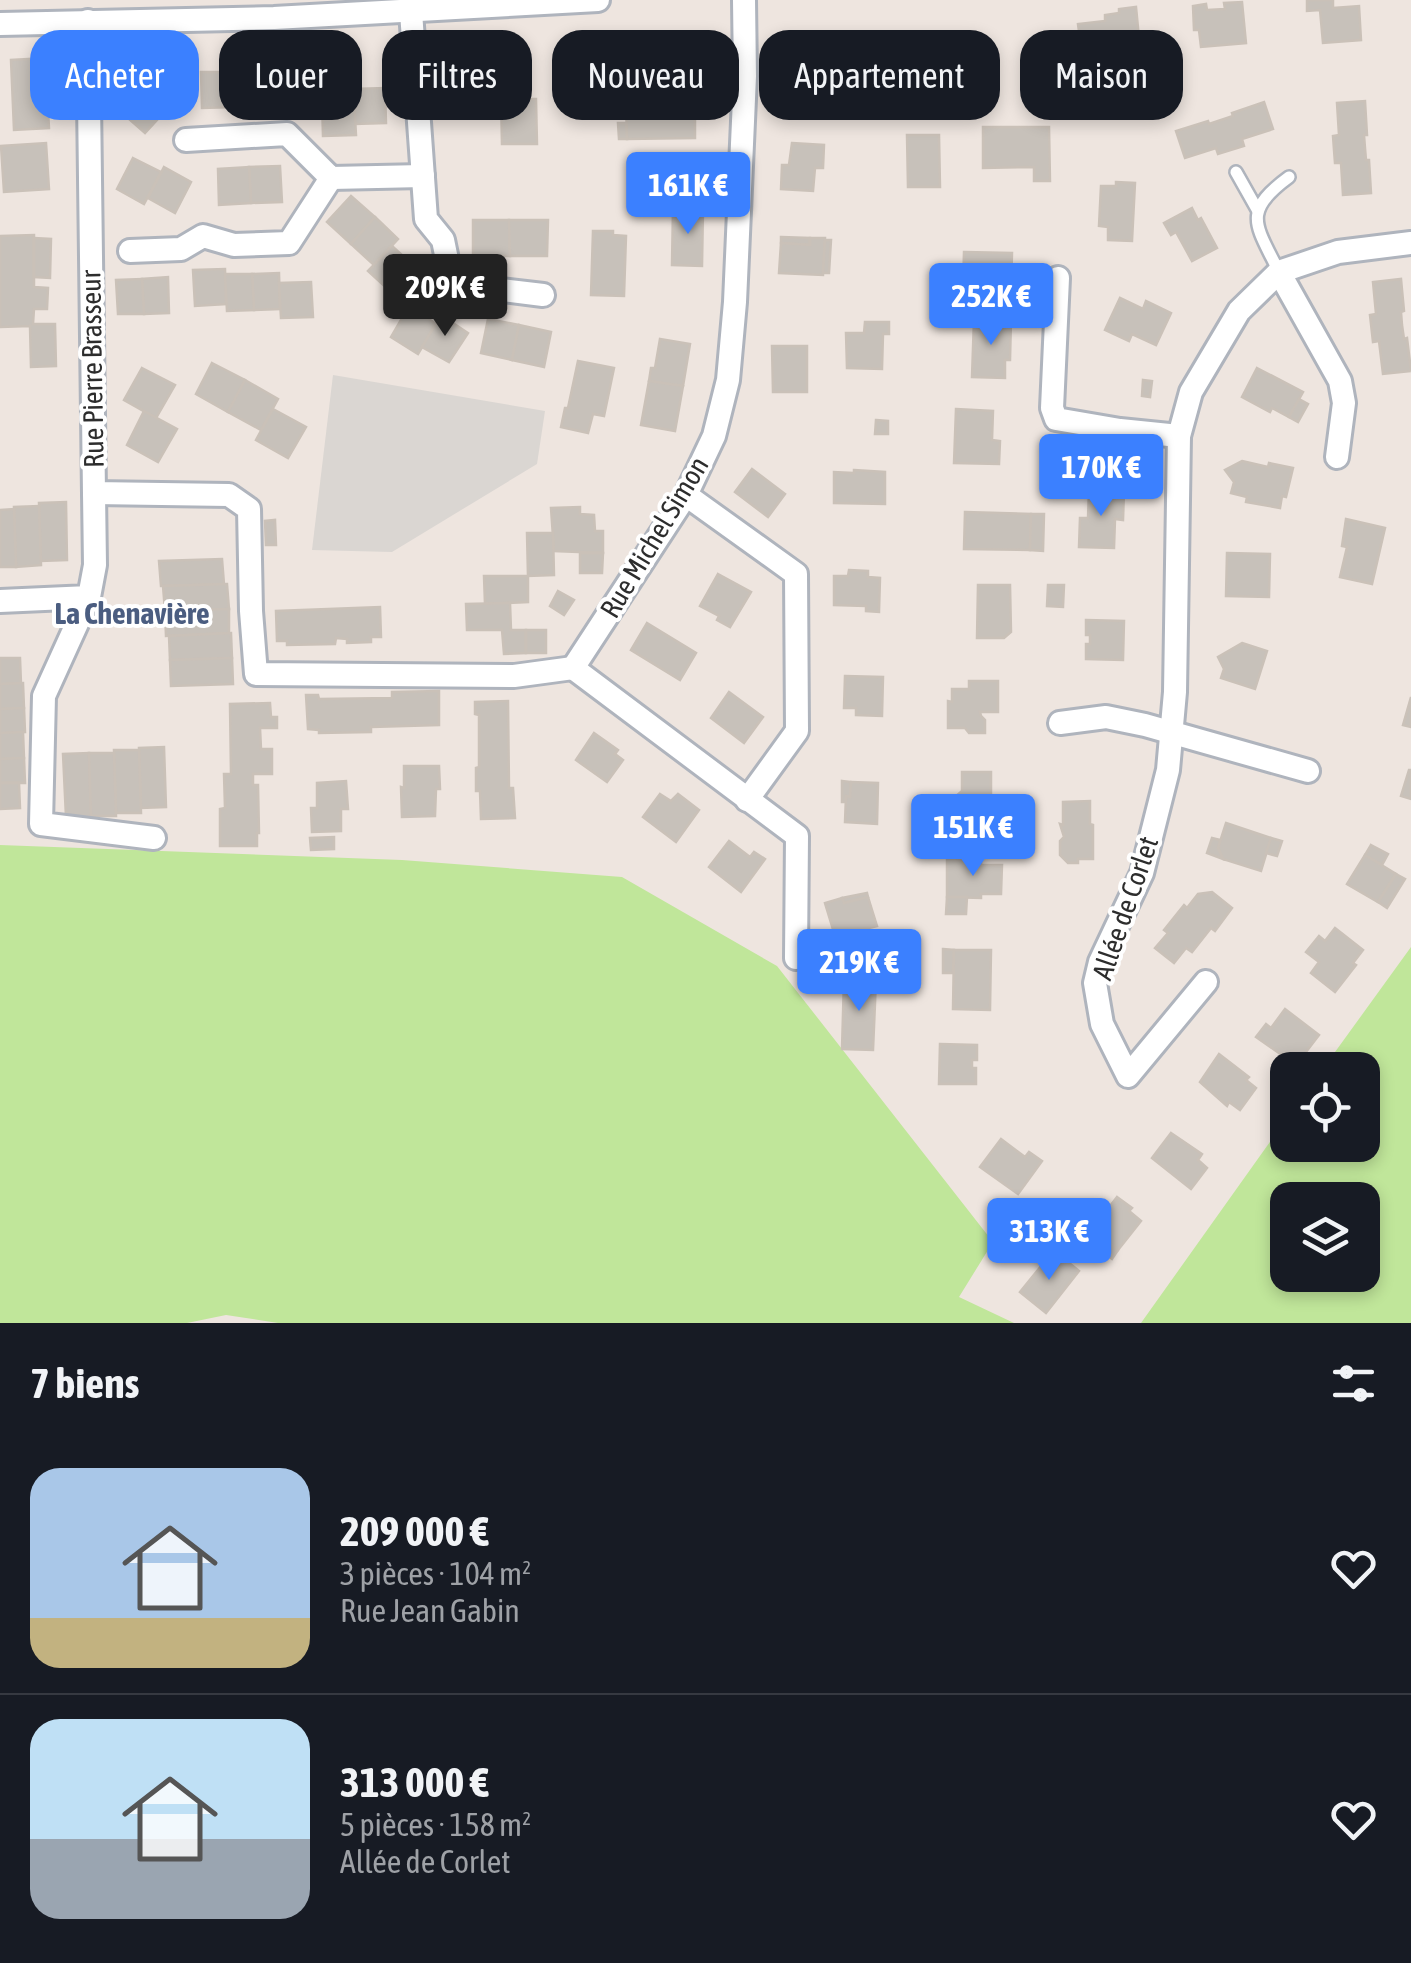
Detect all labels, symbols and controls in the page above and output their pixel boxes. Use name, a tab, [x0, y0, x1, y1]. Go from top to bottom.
chip: Acheter	[30, 30, 199, 120]
chip: Louer	[219, 30, 362, 120]
chip: Filtres	[382, 30, 532, 120]
chip: Nouveau	[552, 30, 739, 120]
chip: Appartement	[759, 30, 1000, 120]
chip: Maison	[1020, 30, 1183, 120]
pin: 161K €	[607, 152, 769, 237]
text: 161K €	[648, 166, 728, 203]
pin: 209K €	[364, 254, 526, 339]
pin: 252K €	[910, 263, 1072, 348]
text: 209K €	[405, 268, 485, 305]
street label: Rue Pierre Brasseur	[74, 269, 110, 468]
text: 252K €	[951, 277, 1031, 314]
pin: 170K €	[1020, 434, 1182, 519]
text: 170K €	[1061, 448, 1141, 485]
street label: Rue Michel Simon	[593, 451, 715, 623]
district label: La Chenavière	[54, 596, 210, 630]
pin: 151K €	[892, 794, 1054, 879]
text: 151K €	[933, 808, 1013, 845]
street label: Allée de Corlet	[1086, 832, 1164, 984]
pin: 219K €	[778, 929, 940, 1014]
text: 219K €	[819, 943, 899, 980]
map controls	[1270, 1052, 1380, 1292]
button: locate	[1270, 1052, 1380, 1162]
button: layers	[1270, 1182, 1380, 1292]
pin: 313K €	[968, 1198, 1130, 1283]
text: 313K €	[1009, 1212, 1089, 1249]
icon: filters	[1326, 1356, 1381, 1411]
text: 7 biens	[30, 1359, 139, 1407]
text: 209 000 €	[340, 1507, 489, 1555]
icon: home	[110, 1508, 230, 1628]
icon: heart	[1326, 1541, 1381, 1596]
text: 3 pièces · 104 m²	[340, 1555, 531, 1592]
text: Rue Jean Gabin	[340, 1592, 520, 1629]
text: 313 000 €	[340, 1758, 489, 1806]
icon: home	[110, 1759, 230, 1879]
icon: heart	[1326, 1792, 1381, 1847]
text: 5 pièces · 158 m²	[340, 1806, 531, 1843]
text: Allée de Corlet	[340, 1843, 510, 1880]

